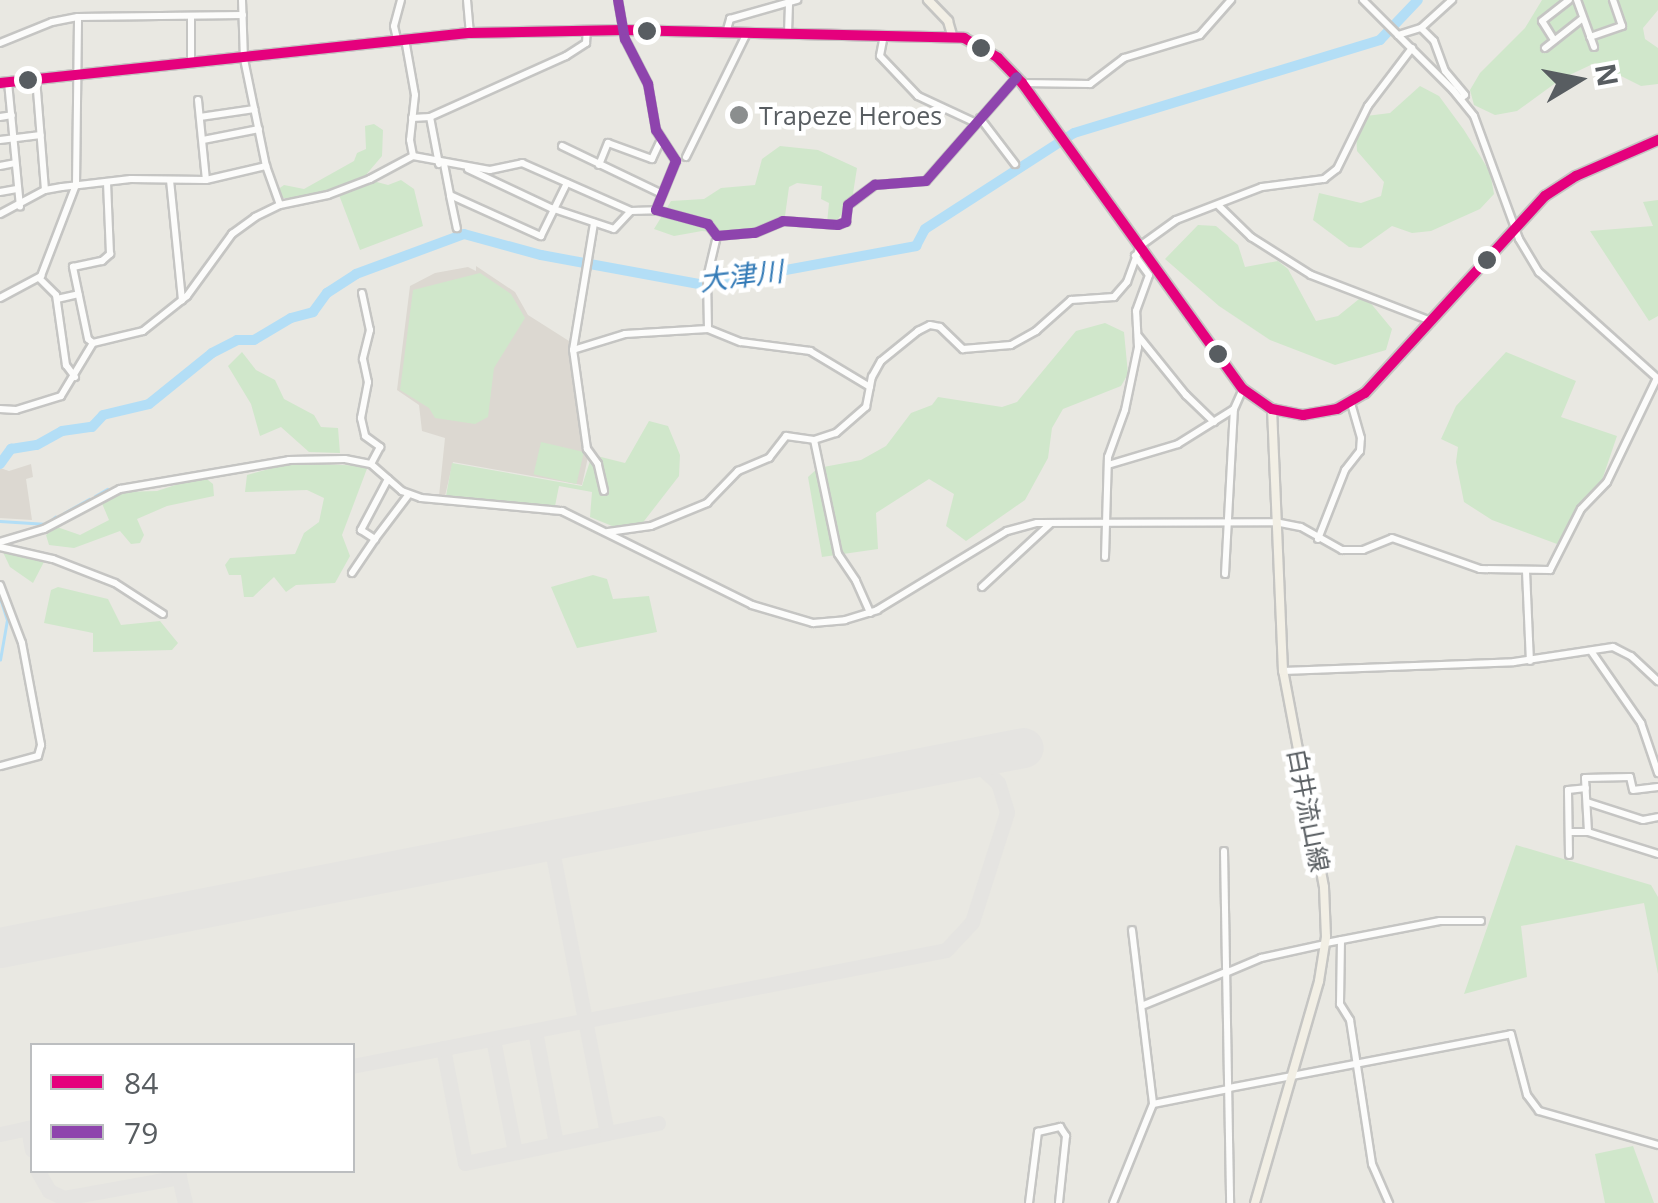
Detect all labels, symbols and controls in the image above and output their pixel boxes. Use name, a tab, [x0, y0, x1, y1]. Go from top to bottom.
unlabelled marker	[637, 21, 657, 41]
north arrow	[1528, 30, 1628, 130]
unlabelled marker	[971, 38, 991, 58]
text: N	[1587, 60, 1628, 89]
unlabelled marker	[18, 70, 38, 90]
place label: Trapeze Heroes	[759, 100, 942, 130]
marker: Trapeze Heroes	[728, 104, 750, 126]
unlabelled marker	[1477, 250, 1497, 270]
water label: 大津川	[697, 253, 785, 297]
unlabelled marker	[1208, 344, 1228, 364]
street label: 白井流山線	[1282, 746, 1336, 874]
legend	[30, 1043, 355, 1173]
text: 84	[124, 1062, 158, 1103]
text: 79	[124, 1112, 158, 1153]

